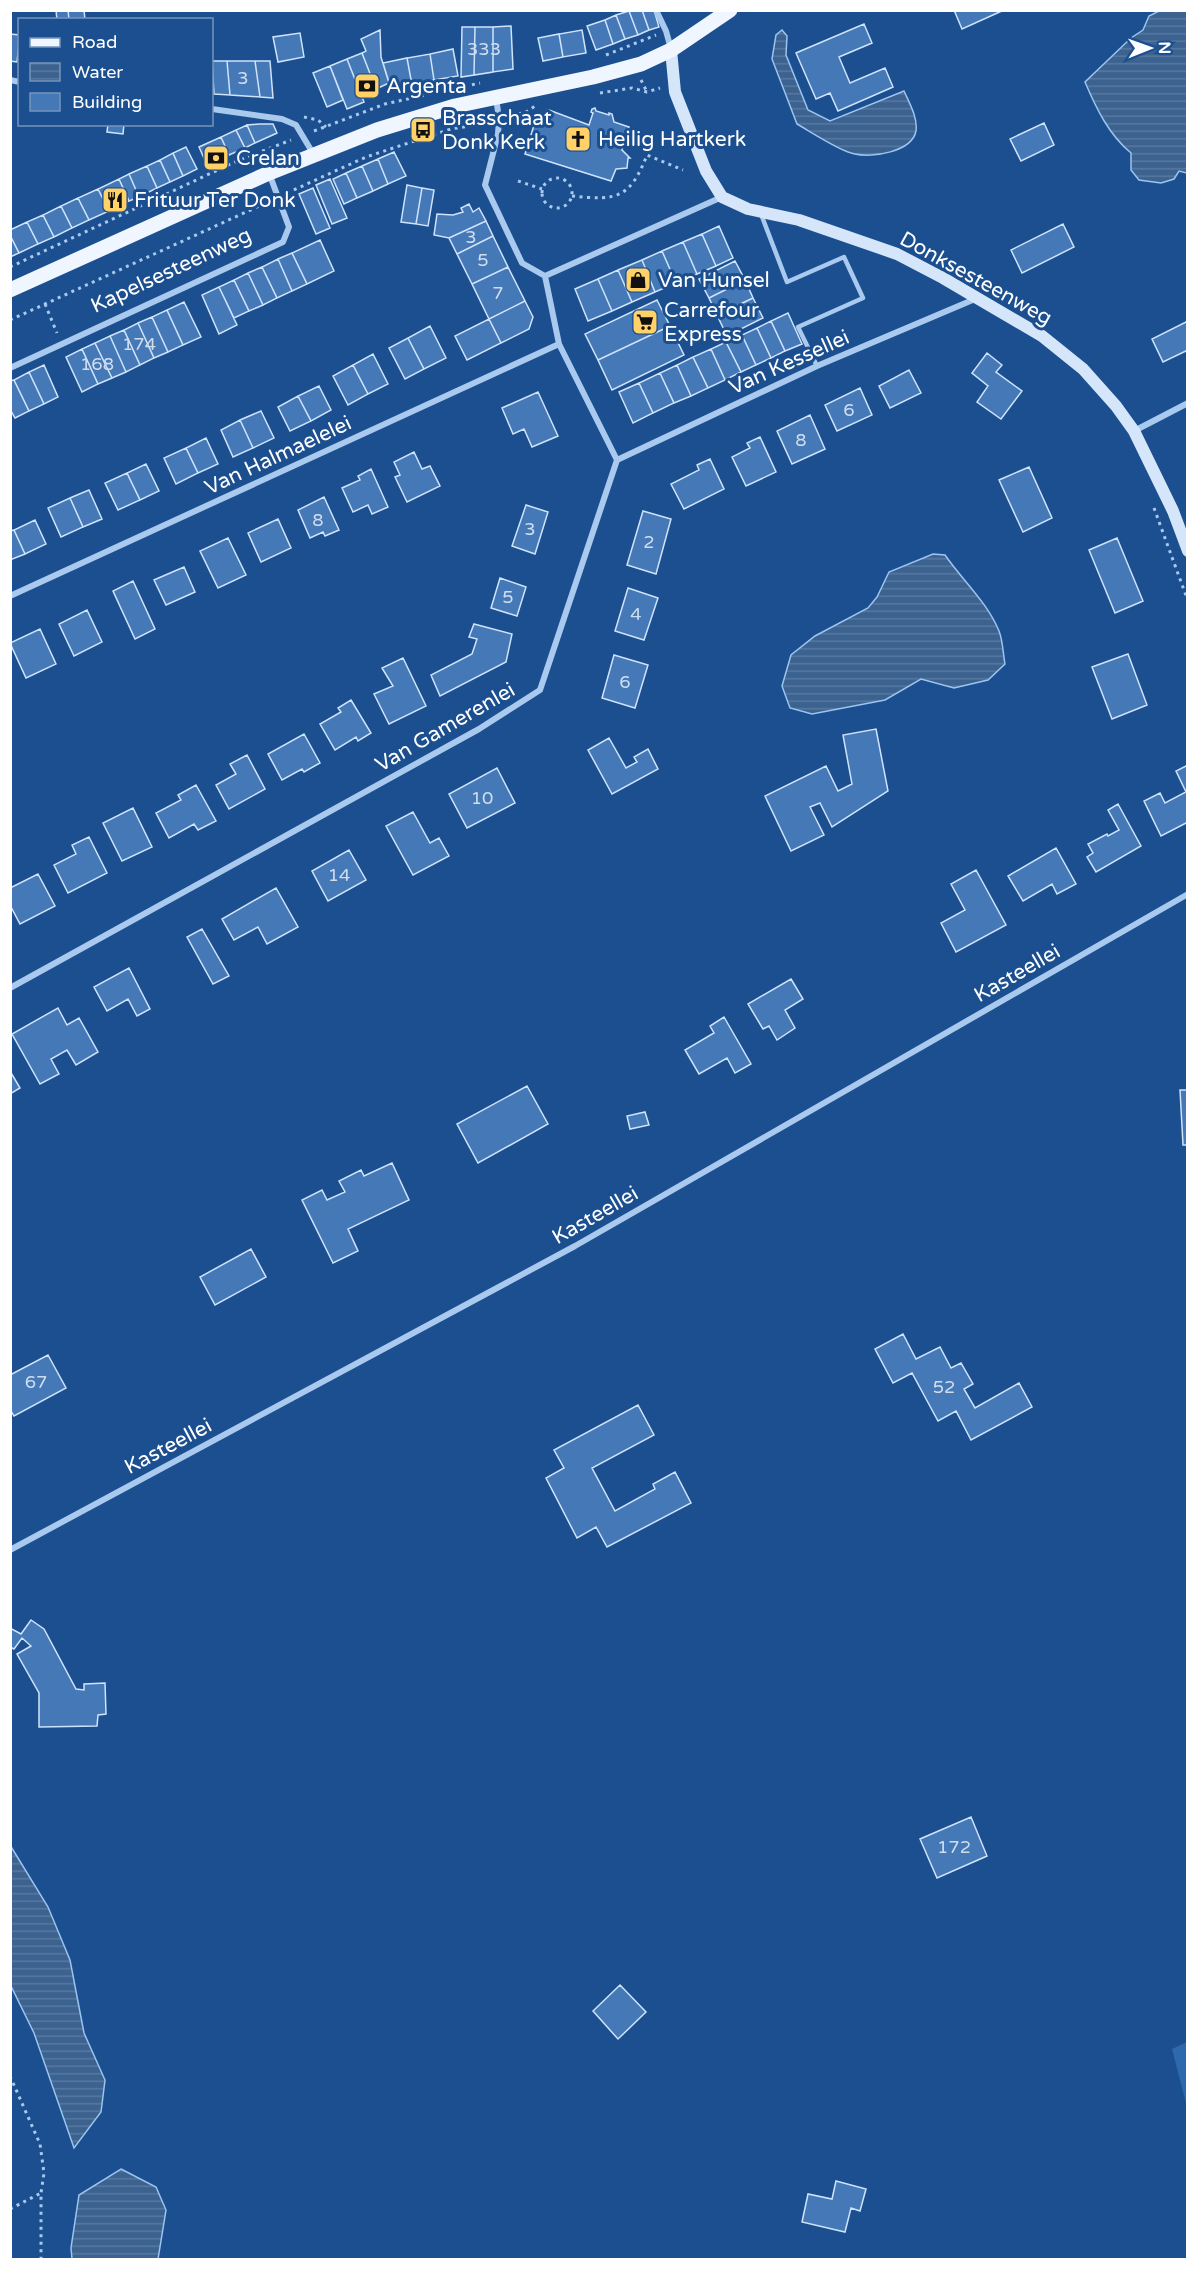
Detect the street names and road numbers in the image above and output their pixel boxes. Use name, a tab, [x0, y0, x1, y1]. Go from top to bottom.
street label: Kapelsesteenweg	[87, 222, 255, 319]
street label: Donksesteenweg	[895, 226, 1056, 331]
street label: Van Kessellei	[725, 325, 853, 400]
street label: Van Halmaelelei	[201, 411, 355, 500]
street label: Van Gamerenlei	[371, 677, 520, 778]
street label: Kasteellei	[970, 939, 1065, 1008]
street label: Kasteellei	[548, 1181, 643, 1250]
street label: Kasteellei	[120, 1413, 216, 1480]

